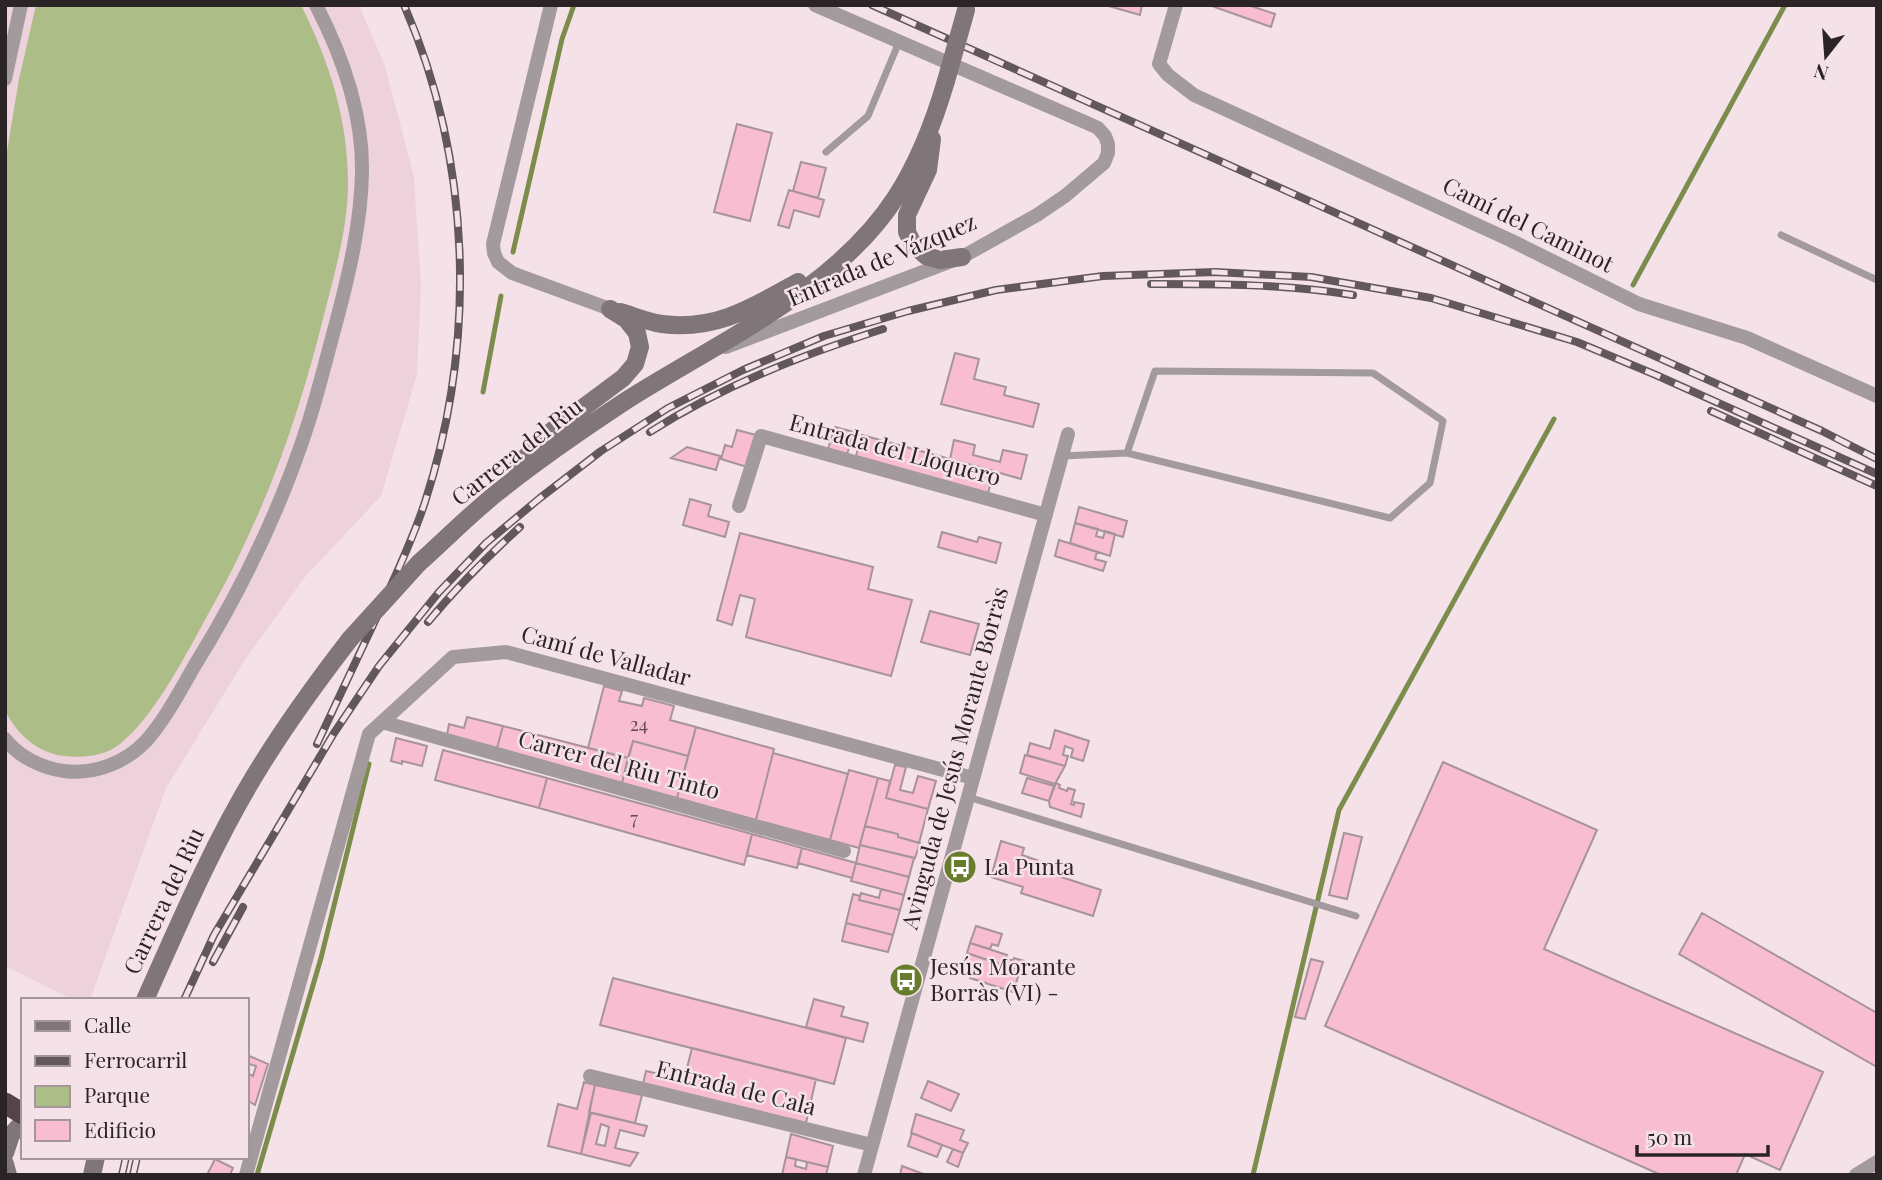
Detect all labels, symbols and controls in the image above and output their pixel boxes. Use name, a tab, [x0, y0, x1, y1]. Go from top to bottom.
north arrow	[1791, 21, 1861, 91]
text: N	[1810, 59, 1831, 88]
street label: Camí del Caminot	[1438, 169, 1620, 279]
street label: Entrada de Vázquez	[782, 205, 981, 312]
street label: Carrera del Riu	[444, 390, 588, 512]
street label: Entrada del Lloquero	[786, 405, 1005, 492]
street label: Avinguda de Jesús Morante Borràs	[893, 583, 1014, 933]
street label: Camí de Valladar	[518, 617, 695, 692]
house number: 24	[630, 710, 648, 736]
street label: Carrer del Riu Tinto	[515, 722, 724, 805]
house number: 7	[630, 804, 638, 830]
street label: Carrera del Riu	[115, 822, 210, 979]
bus stop icon: La Punta	[941, 848, 979, 886]
place label: La Punta	[984, 850, 1075, 881]
place label: Jesús Morante Borràs (VI) -	[929, 950, 1076, 1007]
bus stop icon: Jesús Morante Borràs (VI) -	[887, 961, 925, 999]
legend	[21, 998, 248, 1159]
text: Calle	[84, 1010, 131, 1038]
text: Ferrocarril	[84, 1045, 187, 1073]
street label: Entrada de Cala	[653, 1052, 820, 1122]
text: Parque	[84, 1080, 150, 1108]
scale bar	[1637, 1114, 1768, 1158]
text: Edificio	[84, 1115, 156, 1143]
text: 50 m	[1647, 1122, 1693, 1150]

